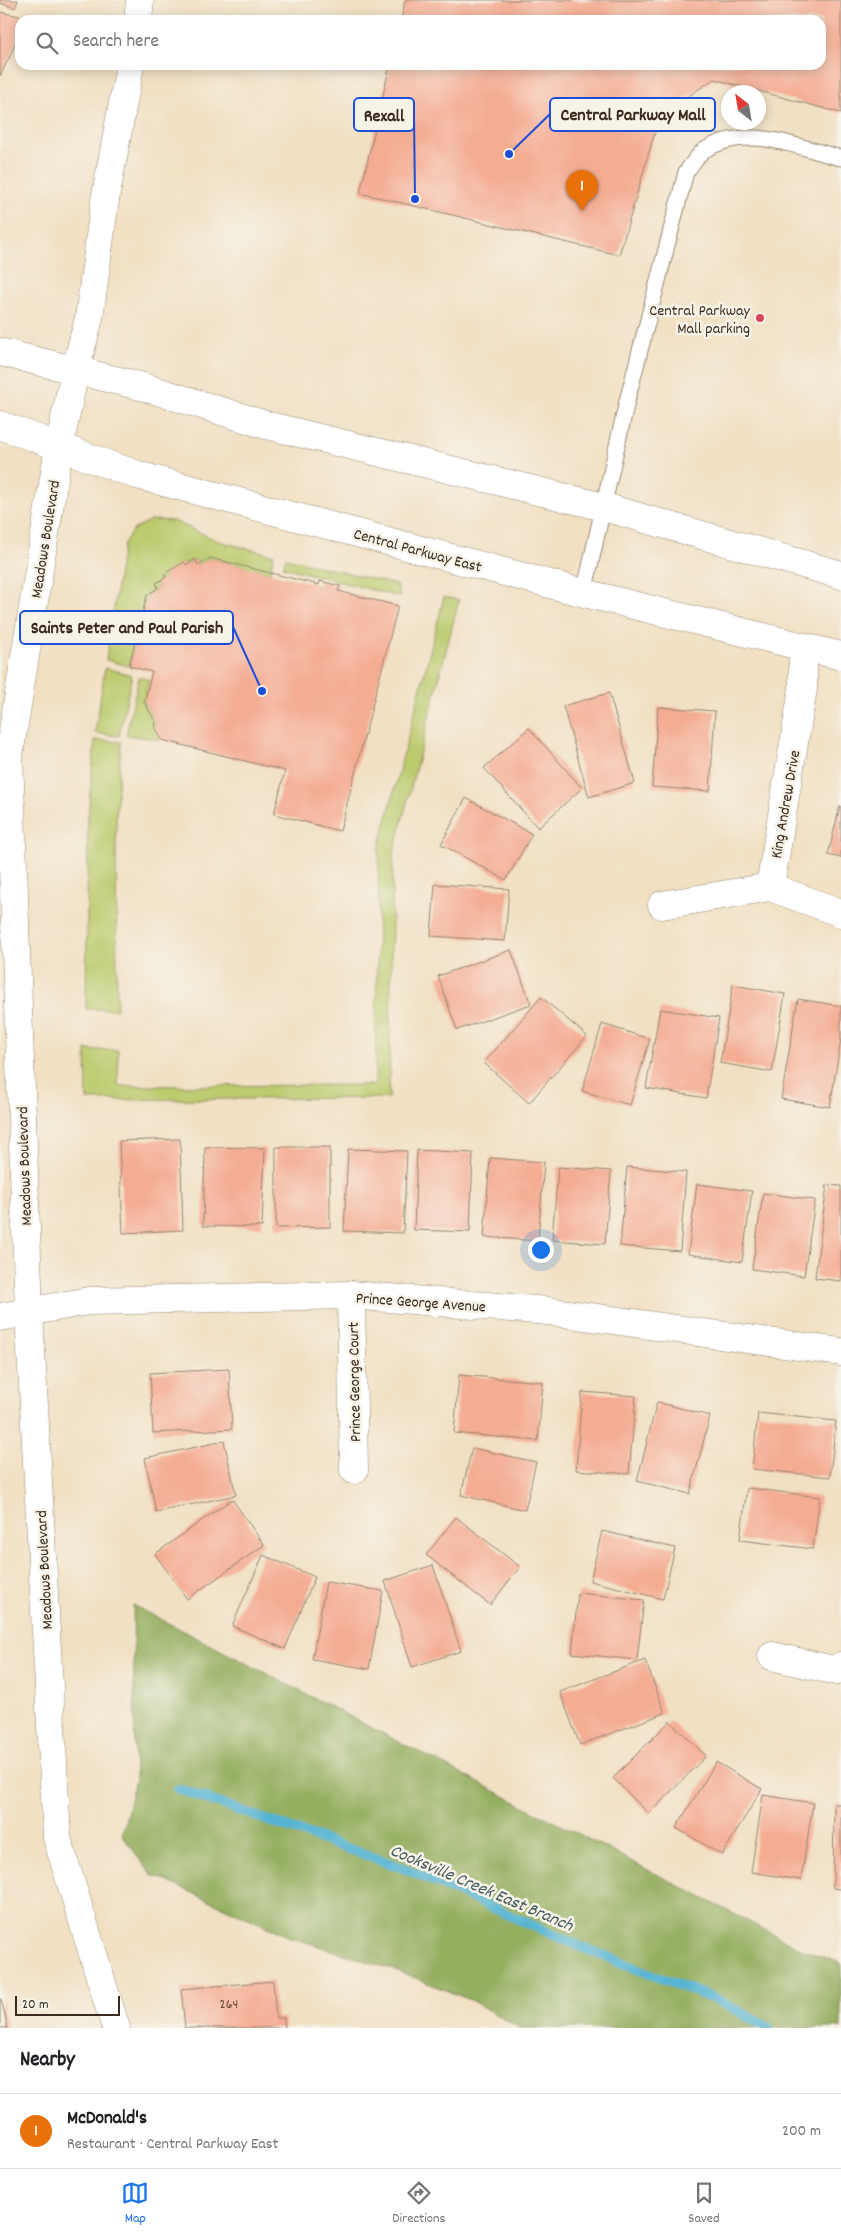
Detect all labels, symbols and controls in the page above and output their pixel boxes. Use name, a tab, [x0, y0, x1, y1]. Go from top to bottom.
search box	[15, 15, 826, 70]
icon: search	[33, 29, 61, 57]
text: Search here	[73, 29, 159, 56]
north arrow	[721, 85, 766, 130]
callout: Rexall	[354, 98, 414, 131]
callout: Central Parkway Mall	[550, 98, 715, 131]
text: Central Parkway Mall	[561, 104, 706, 129]
text: Rexall	[364, 105, 405, 130]
pin: 1	[566, 170, 598, 211]
place label: Central Parkway Mall parking	[649, 300, 751, 341]
marker: Central Parkway Mall parking	[754, 312, 766, 324]
street label: Meadows Boulevard	[26, 479, 67, 600]
street label: Central Parkway East	[351, 523, 484, 580]
callout: Saints Peter and Paul Parish	[20, 611, 233, 644]
text: Saints Peter and Paul Parish	[31, 617, 223, 642]
street label: King Andrew Drive	[766, 748, 807, 860]
street label: Meadows Boulevard	[12, 1106, 39, 1226]
your location	[528, 1237, 554, 1263]
street label: Prince George Avenue	[355, 1287, 487, 1320]
street label: Prince George Court	[343, 1322, 368, 1442]
street label: Meadows Boulevard	[31, 1510, 60, 1630]
water label: Cooksville Creek East Branch	[386, 1839, 577, 1940]
scale bar	[15, 1993, 120, 2016]
text: 20 m	[22, 1995, 49, 2015]
house number: 264	[220, 1995, 238, 2015]
text: Nearby	[20, 2046, 75, 2076]
text: McDonald's	[67, 2106, 147, 2133]
text: 1	[34, 2120, 38, 2143]
text: 200 m	[782, 2120, 821, 2143]
text: Restaurant · Central Parkway East	[67, 2133, 278, 2156]
tab: Map	[121, 2179, 149, 2229]
tab: Directions	[392, 2179, 445, 2229]
tab: Saved	[688, 2179, 720, 2229]

